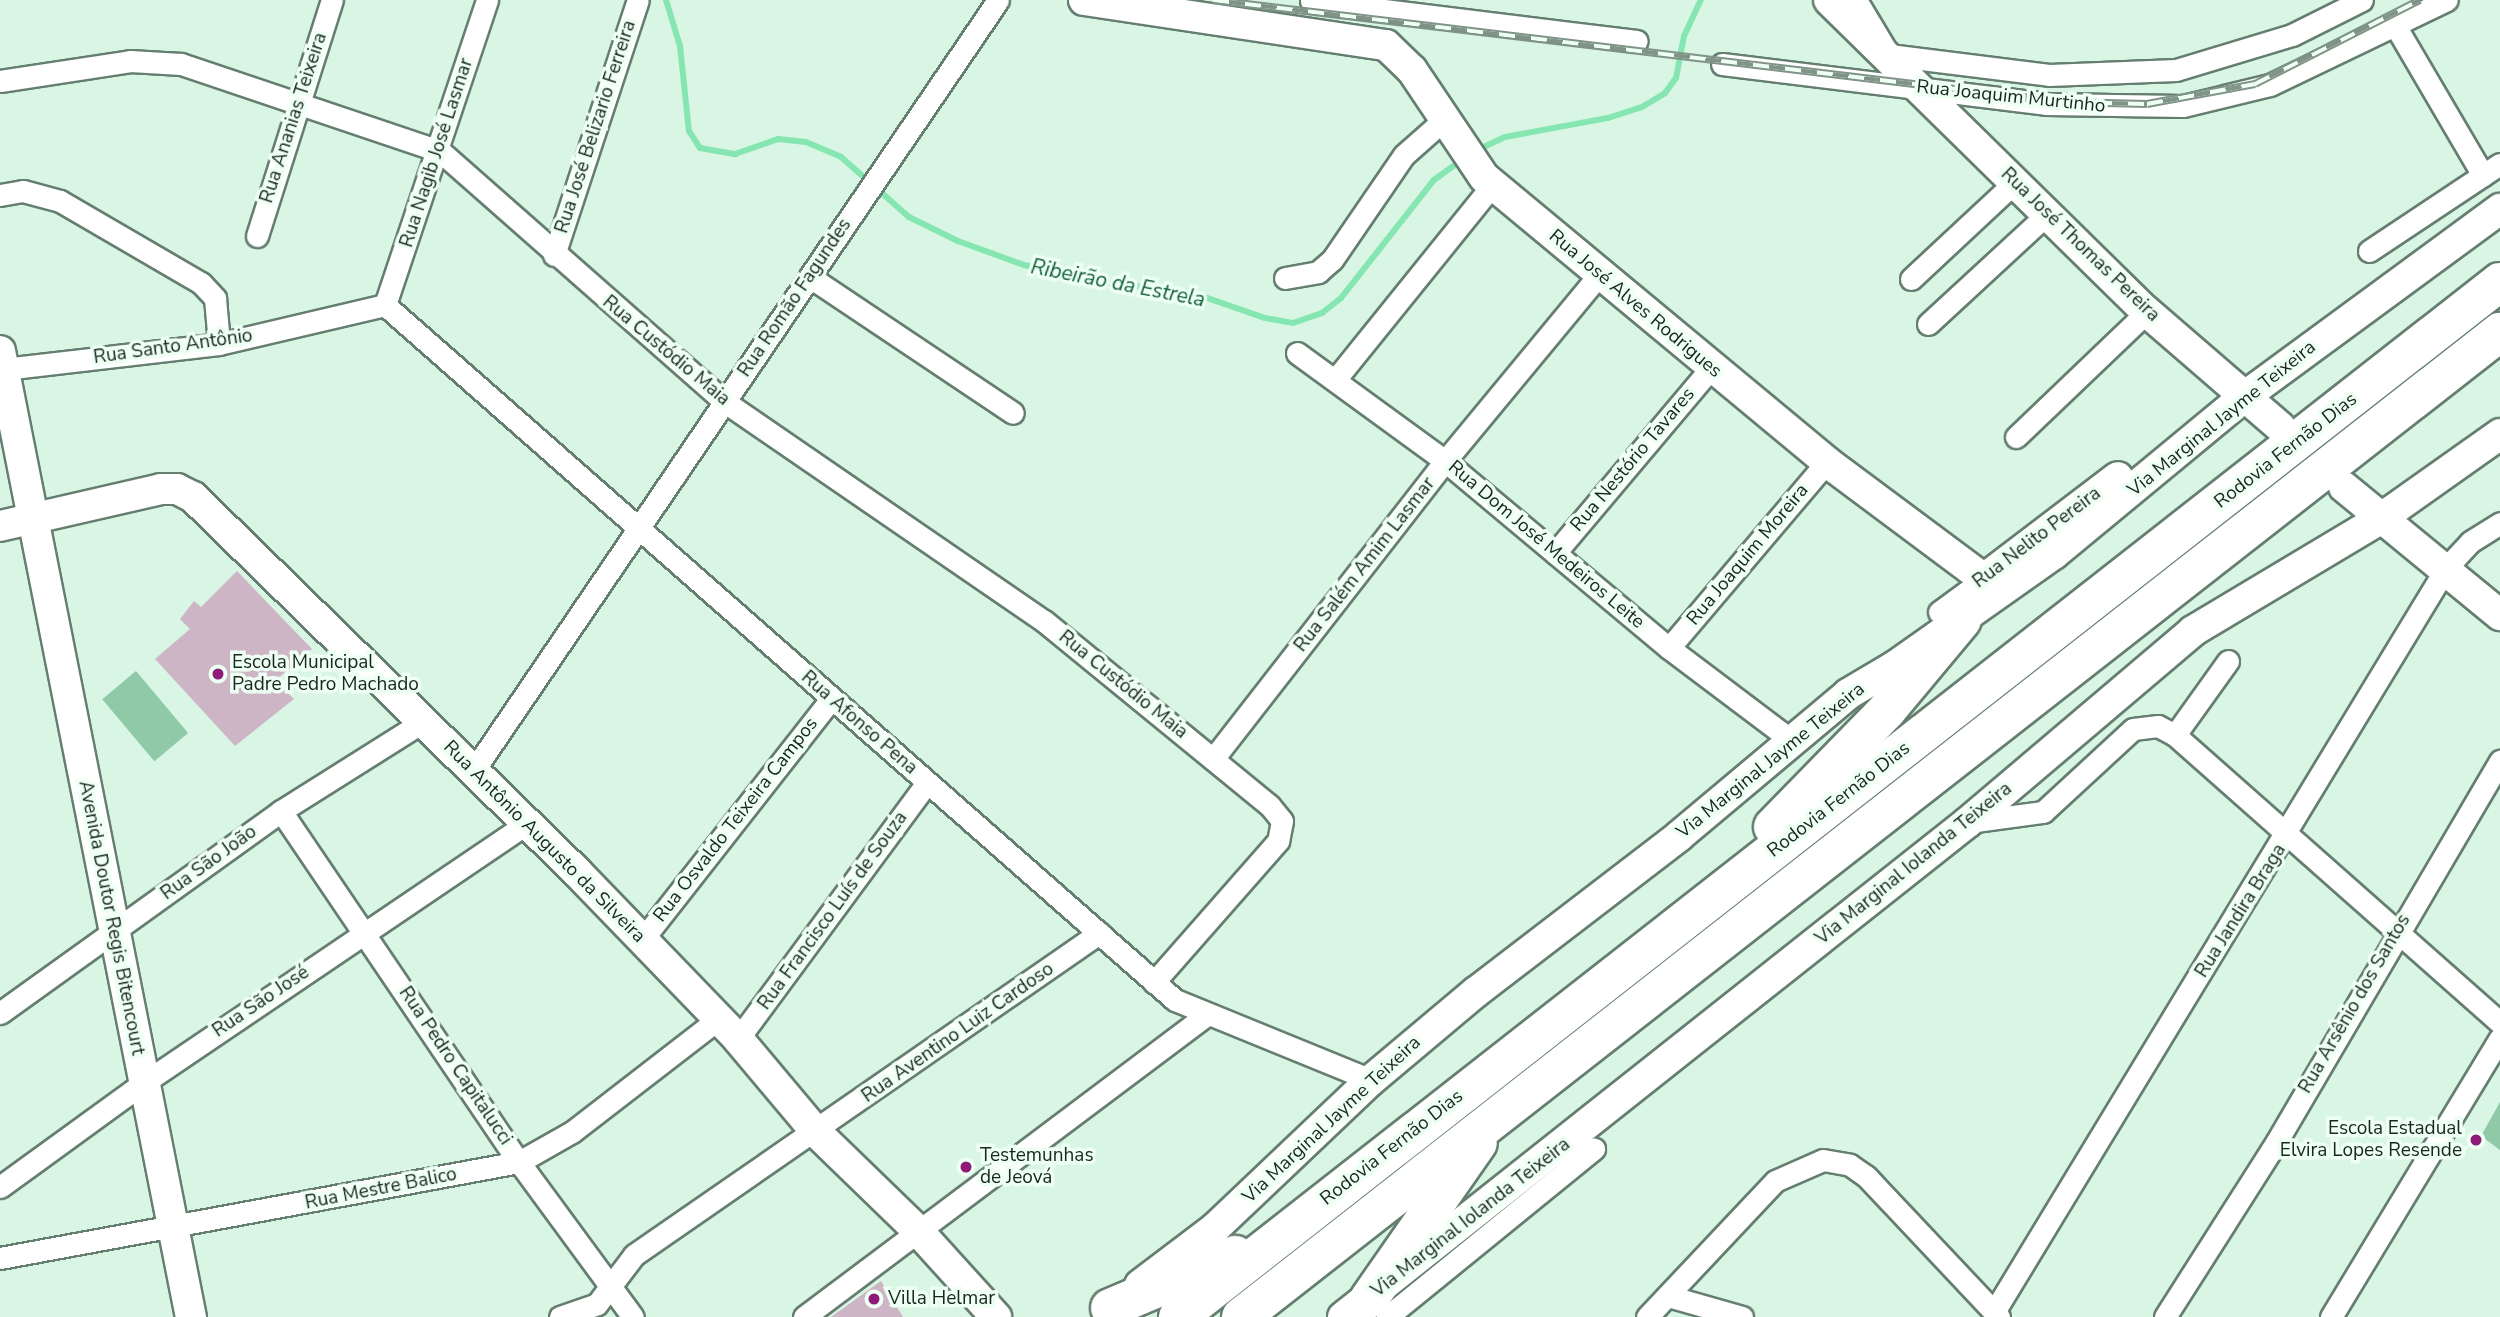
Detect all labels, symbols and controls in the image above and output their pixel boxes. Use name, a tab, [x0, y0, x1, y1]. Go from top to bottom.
street label: Rua José Belizario Ferreira	[551, 18, 641, 236]
street label: Rua Ananias Teixeira	[256, 30, 332, 206]
street label: Rua Nagib José Lasmar	[396, 56, 478, 250]
street label: Rua Joaquim Murtinho	[1915, 76, 2107, 118]
street label: Rua José Thomas Pereira	[1996, 163, 2164, 327]
street label: Rua Romão Fagundes	[733, 214, 857, 382]
street label: Rua José Alves Rodrigues	[1544, 225, 1726, 383]
water label: Ribeirão da Estrela	[1029, 254, 1207, 312]
street label: Rua Custódio Maia	[598, 291, 734, 411]
street label: Rua Santo Antônio	[92, 325, 254, 369]
street label: Via Marginal Jayme Teixeira	[2123, 336, 2321, 502]
street label: Rua Nestório Tavares	[1566, 383, 1700, 537]
street label: Rodovia Fernão Dias	[2210, 388, 2362, 514]
street label: Rua Dom José Medeiros Leite	[1443, 456, 1649, 634]
street label: Rua Salém Amim Lasmar	[1290, 473, 1440, 657]
street label: Rua Joaquim Moreira	[1682, 480, 1814, 630]
street label: Rua Nelito Pereira	[1969, 482, 2105, 594]
street label: Rua Custódio Maia	[1054, 626, 1192, 744]
place label: Escola Municipal Padre Pedro Machado	[232, 652, 419, 696]
marker: Escola Municipal Padre Pedro Machado	[210, 666, 226, 682]
street label: Rua Afonso Pena	[796, 666, 922, 780]
street label: Via Marginal Jayme Teixeira	[1672, 678, 1870, 844]
street label: Rua Osvaldo Teixeira Campos	[649, 713, 823, 927]
street label: Rua Antônio Augusto da Silveira	[438, 736, 650, 948]
street label: Rodovia Fernão Dias	[1763, 737, 1915, 863]
street label: Via Marginal Iolanda Teixeira	[1811, 778, 2017, 950]
street label: Avenida Doutor Regis Bitencourt	[73, 779, 149, 1057]
street label: Rua Francisco Luís de Souza	[753, 807, 913, 1015]
street label: Rua São João	[157, 821, 261, 905]
street label: Rua Jandira Braga	[2191, 840, 2291, 982]
street label: Rua Arsênio dos Santos	[2294, 910, 2416, 1098]
street label: Rua Aventino Luiz Cardoso	[858, 958, 1058, 1108]
street label: Rua São José	[208, 961, 314, 1043]
street label: Rua Pedro Capitalucci	[394, 982, 516, 1150]
street label: Via Marginal Jayme Teixeira	[1238, 1032, 1426, 1208]
street label: Rodovia Fernão Dias	[1316, 1085, 1468, 1211]
place label: Escola Estadual Elvira Lopes Resende	[2280, 1118, 2462, 1162]
marker: Escola Estadual Elvira Lopes Resende	[2468, 1132, 2484, 1148]
street label: Via Marginal Iolanda Teixeira	[1367, 1133, 1575, 1303]
place label: Testemunhas de Jeová	[980, 1145, 1094, 1189]
marker: Testemunhas de Jeová	[958, 1159, 974, 1175]
street label: Rua Mestre Balico	[303, 1163, 459, 1215]
place label: Villa Helmar	[888, 1288, 995, 1310]
marker: Villa Helmar	[866, 1291, 882, 1307]

